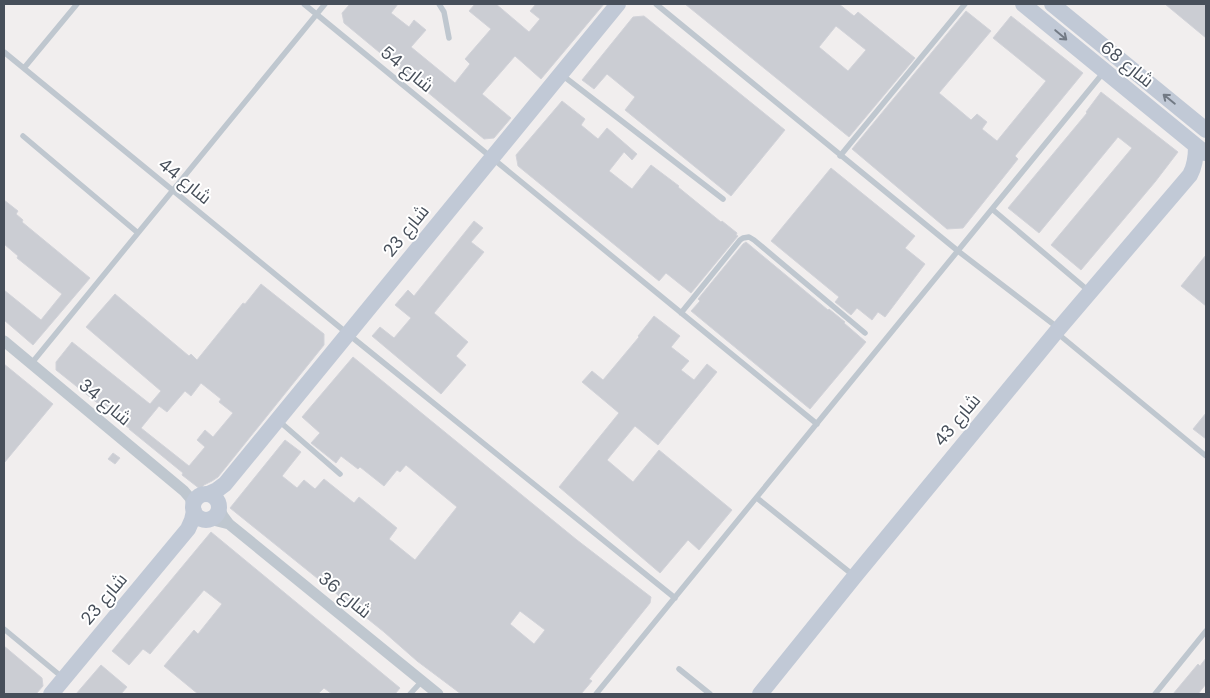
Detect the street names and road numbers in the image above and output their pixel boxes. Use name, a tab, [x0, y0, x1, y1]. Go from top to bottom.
street label: شارع 68	[1095, 35, 1159, 93]
street label: شارع 54	[376, 40, 438, 98]
street label: شارع 44	[154, 152, 216, 210]
street label: شارع 23	[378, 200, 434, 262]
street label: شارع 34	[74, 373, 136, 431]
street label: شارع 43	[928, 389, 986, 451]
street label: شارع 36	[314, 566, 376, 624]
street label: شارع 23	[75, 568, 133, 630]

